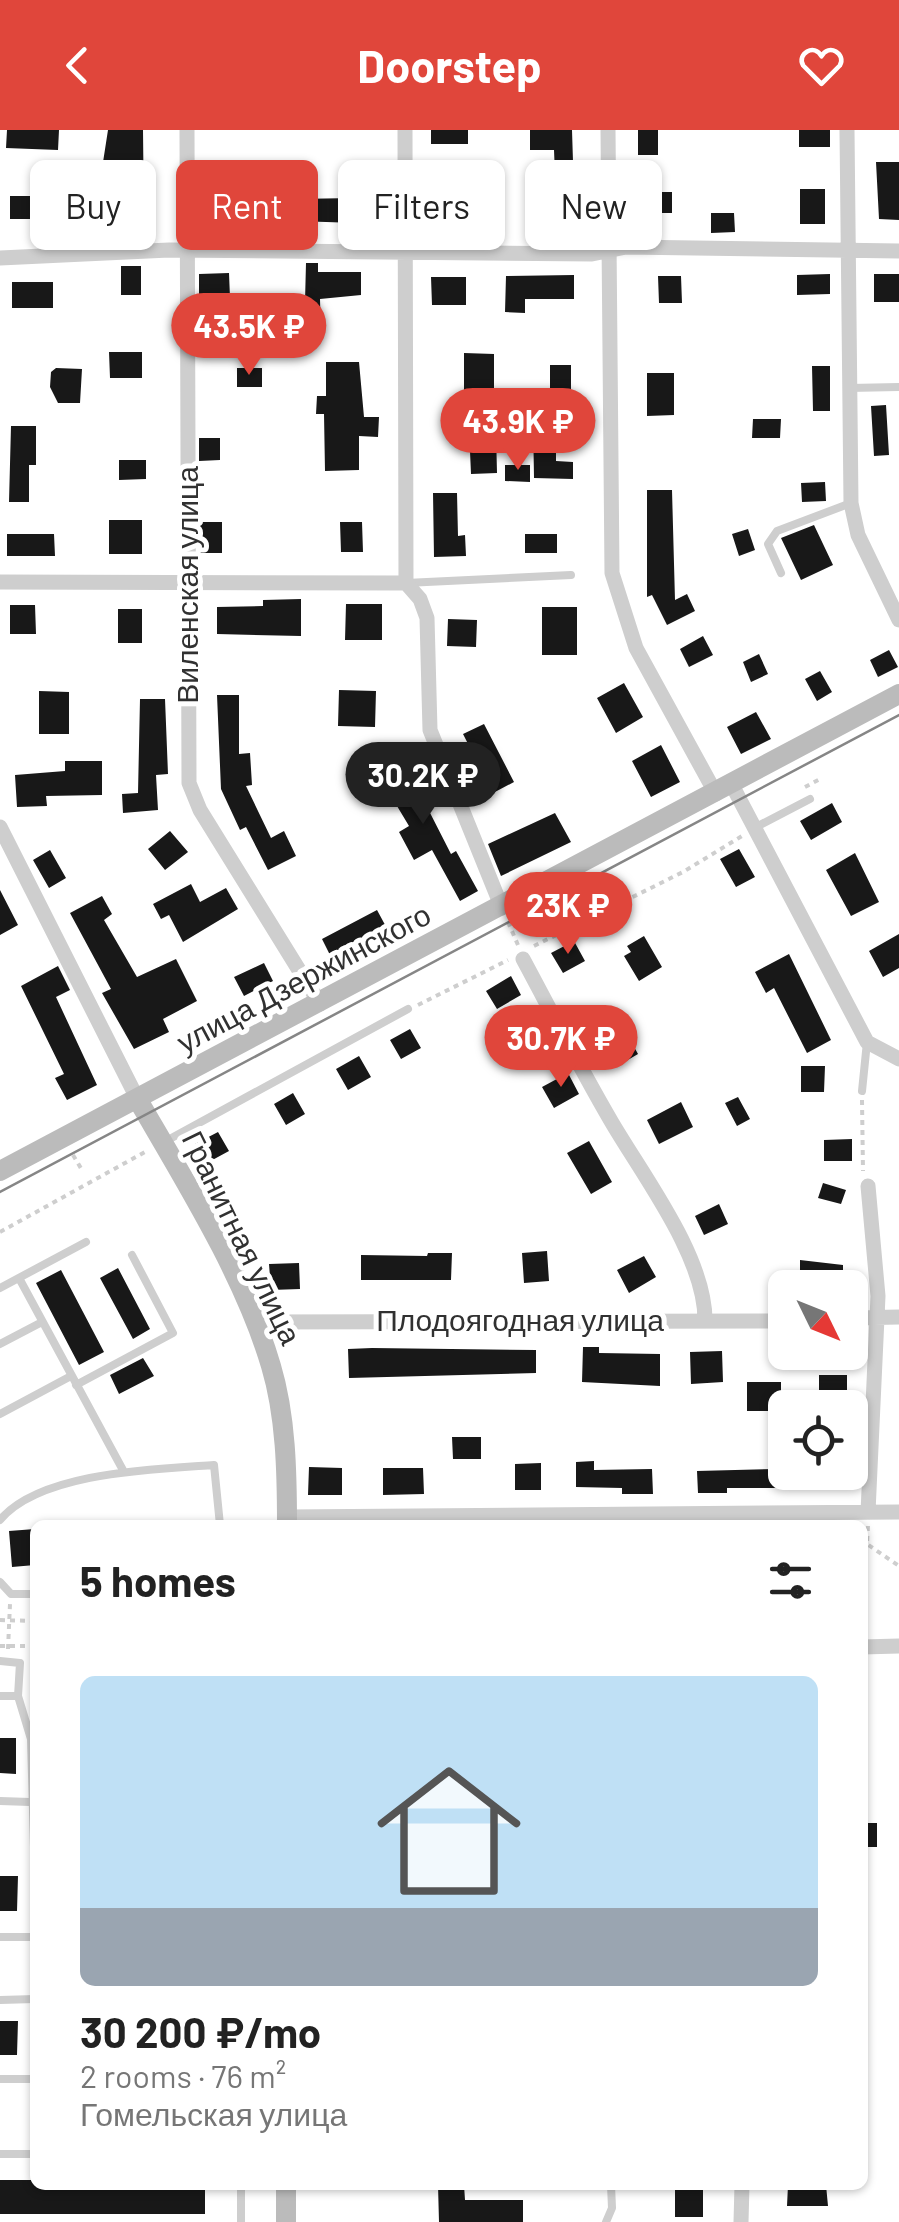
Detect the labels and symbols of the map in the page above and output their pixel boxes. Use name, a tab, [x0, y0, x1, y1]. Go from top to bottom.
pin: 43.5K ₽	[157, 293, 341, 378]
pin: 43.9K ₽	[426, 388, 610, 473]
street label: Виленская улица	[168, 466, 204, 704]
pin: 30.2K ₽	[331, 742, 515, 827]
pin: 23K ₽	[498, 872, 638, 957]
street label: улица Дзержинского	[170, 895, 436, 1059]
pin: 30.7K ₽	[469, 1005, 653, 1090]
street label: Гранитная улица	[176, 1125, 310, 1350]
north arrow	[768, 1270, 868, 1370]
street label: Плодоягодная улица	[376, 1301, 664, 1337]

